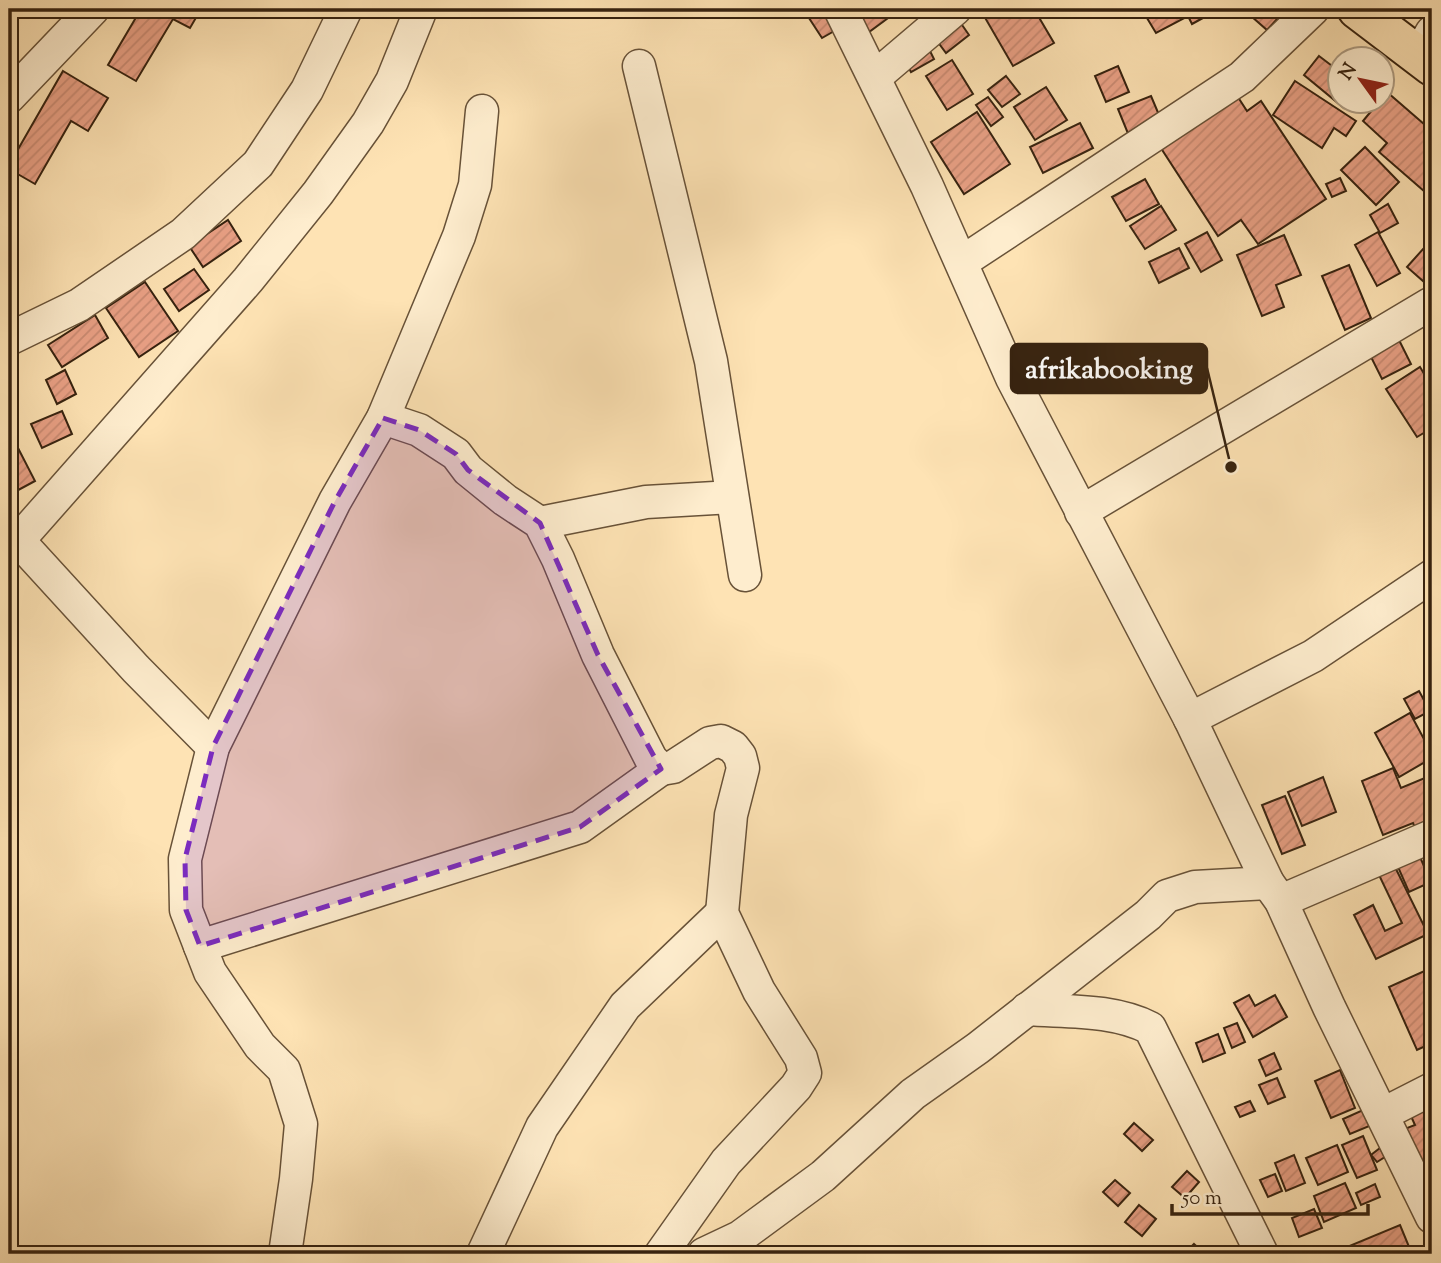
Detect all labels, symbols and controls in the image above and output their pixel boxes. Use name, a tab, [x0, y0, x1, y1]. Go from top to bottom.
north arrow	[1326, 46, 1396, 116]
text: N	[1333, 58, 1364, 86]
callout: afrikabooking	[1011, 344, 1207, 393]
text: afrikabooking	[1025, 351, 1193, 391]
scale bar	[1172, 1172, 1368, 1216]
text: 50 m	[1181, 1184, 1222, 1214]

